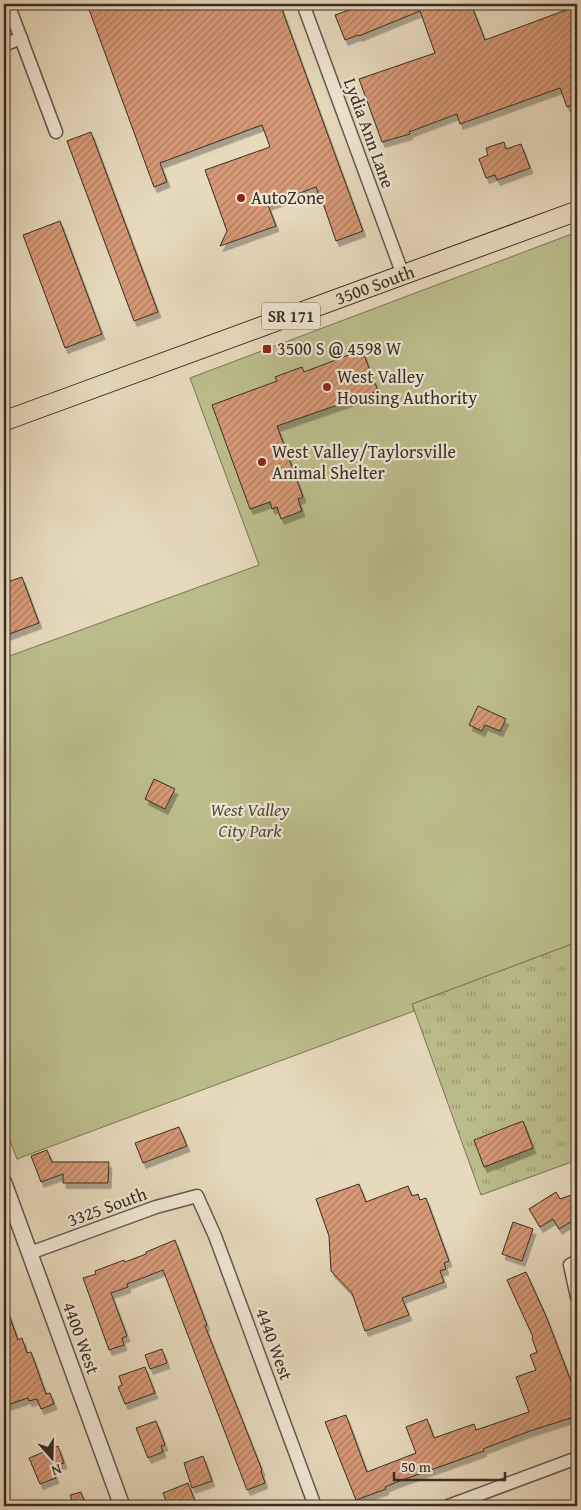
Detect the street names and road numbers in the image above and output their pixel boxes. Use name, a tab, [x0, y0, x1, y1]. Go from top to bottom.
street label: Lydia Ann Lane	[337, 74, 402, 192]
street label: 3500 South	[331, 258, 418, 312]
road number: SR 171	[262, 302, 320, 330]
street label: 3325 South	[63, 1180, 150, 1233]
street label: 4400 West	[56, 1298, 107, 1378]
street label: 4440 West	[249, 1304, 300, 1384]

